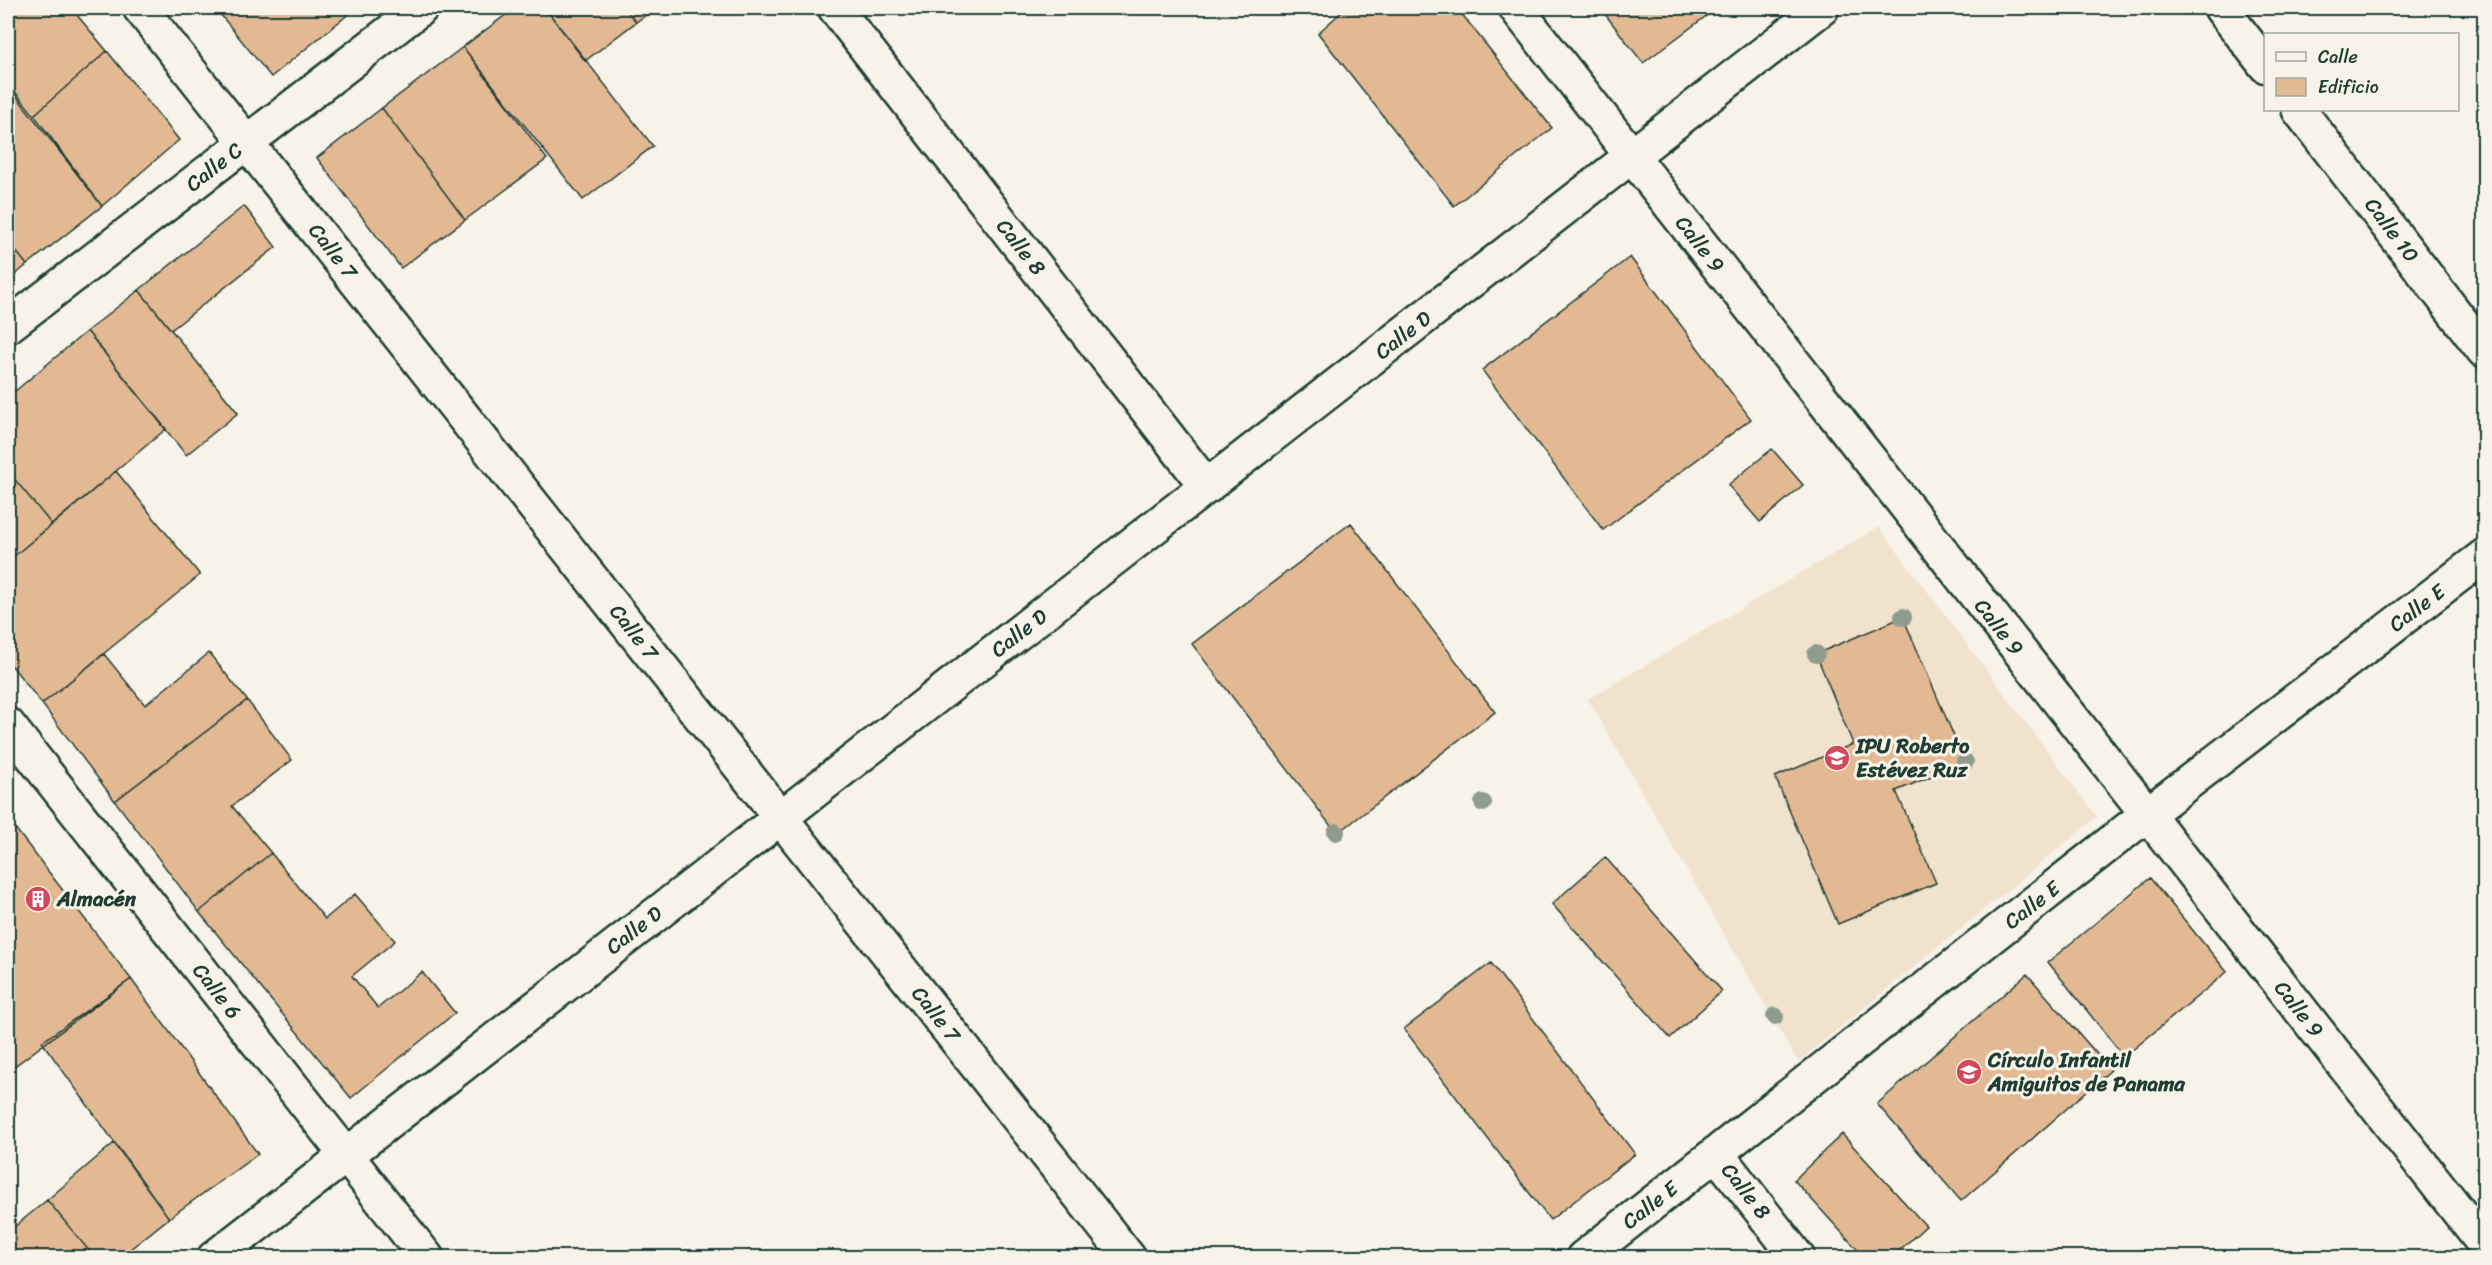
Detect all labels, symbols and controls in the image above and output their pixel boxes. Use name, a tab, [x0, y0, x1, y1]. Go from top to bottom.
legend	[2264, 33, 2459, 111]
text: Calle	[2318, 41, 2358, 73]
text: Edificio	[2318, 71, 2379, 103]
street label: Calle C	[177, 132, 251, 202]
street label: Calle 10	[2355, 189, 2429, 271]
street label: Calle 9	[1665, 207, 1735, 281]
street label: Calle 8	[986, 210, 1056, 284]
street label: Calle 7	[298, 214, 369, 289]
street label: Calle D	[1366, 300, 1440, 370]
street label: Calle E	[2380, 573, 2455, 642]
street label: Calle 9	[1964, 590, 2034, 664]
street label: Calle 7	[599, 595, 670, 670]
street label: Calle D	[982, 598, 1056, 668]
place label: IPU Roberto Estévez Ruz	[1855, 727, 1970, 789]
school or university icon: IPU Roberto Estévez Ruz	[1822, 743, 1852, 773]
street label: Calle E	[1995, 870, 2070, 940]
place label: Almacén	[56, 880, 137, 918]
building icon: Almacén	[23, 884, 53, 914]
street label: Calle D	[597, 895, 671, 965]
street label: Calle 6	[182, 954, 252, 1028]
street label: Calle 9	[2264, 972, 2334, 1046]
street label: Calle 7	[901, 977, 972, 1052]
place label: Círculo Infantil Amiguitos de Panama	[1987, 1041, 2186, 1103]
school or university icon: Círculo Infantil Amiguitos de Panama	[1954, 1057, 1984, 1087]
street label: Calle 8	[1711, 1154, 1781, 1228]
street label: Calle E	[1613, 1170, 1688, 1240]

